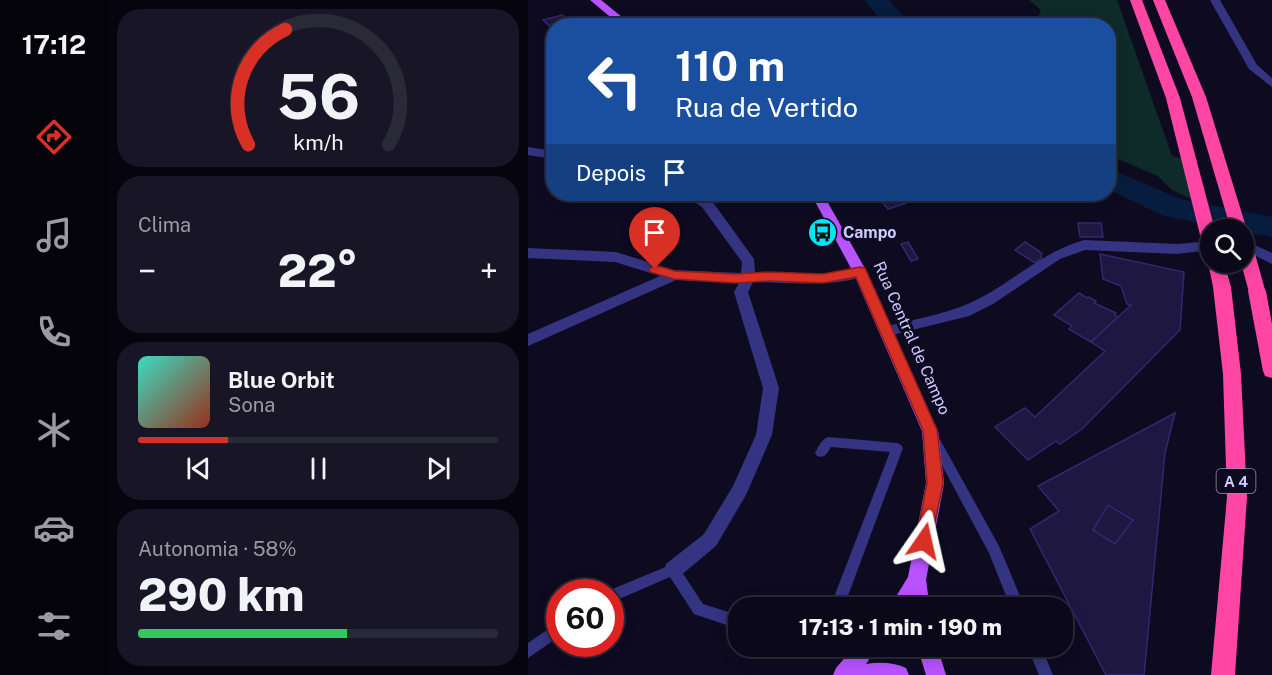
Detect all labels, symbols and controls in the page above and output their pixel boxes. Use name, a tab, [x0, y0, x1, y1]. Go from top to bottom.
text: 17:12	[22, 28, 86, 60]
text: 110 m	[675, 41, 785, 90]
icon: left	[576, 42, 654, 120]
text: 56	[276, 60, 360, 133]
text: Rua de Vertido	[675, 91, 858, 123]
icon: directions	[33, 116, 75, 158]
text: km/h	[293, 130, 343, 155]
icon: arrive	[658, 156, 691, 189]
text: Depois	[576, 160, 646, 186]
pin	[629, 207, 680, 269]
text: Clima	[138, 213, 191, 237]
icon: music	[33, 214, 75, 256]
icon: arrive	[638, 216, 671, 249]
bus stop icon: Campo	[806, 216, 838, 248]
map controls	[1200, 219, 1254, 273]
button: search	[1200, 219, 1254, 273]
place label: Campo	[843, 223, 897, 242]
text: 22°	[278, 244, 358, 297]
text: −	[138, 252, 156, 290]
text: +	[480, 252, 498, 290]
street label: Rua Central de Campo	[870, 258, 954, 418]
icon: phone	[33, 311, 75, 353]
text: Blue Orbit	[228, 367, 335, 393]
text: Sona	[228, 393, 275, 417]
icon: climate	[33, 409, 75, 451]
icon: previous	[182, 452, 215, 485]
icon: pause	[302, 452, 335, 485]
icon: next	[422, 452, 455, 485]
road number: A 4	[1216, 469, 1256, 493]
icon: car	[33, 507, 75, 549]
position arrow	[892, 509, 956, 573]
text: Autonomia · 58%	[138, 537, 297, 561]
text: 290 km	[138, 568, 305, 621]
speed limit sign: 60	[546, 579, 624, 657]
icon: filters	[33, 605, 75, 647]
text: 17:13 · 1 min · 190 m	[799, 614, 1002, 640]

